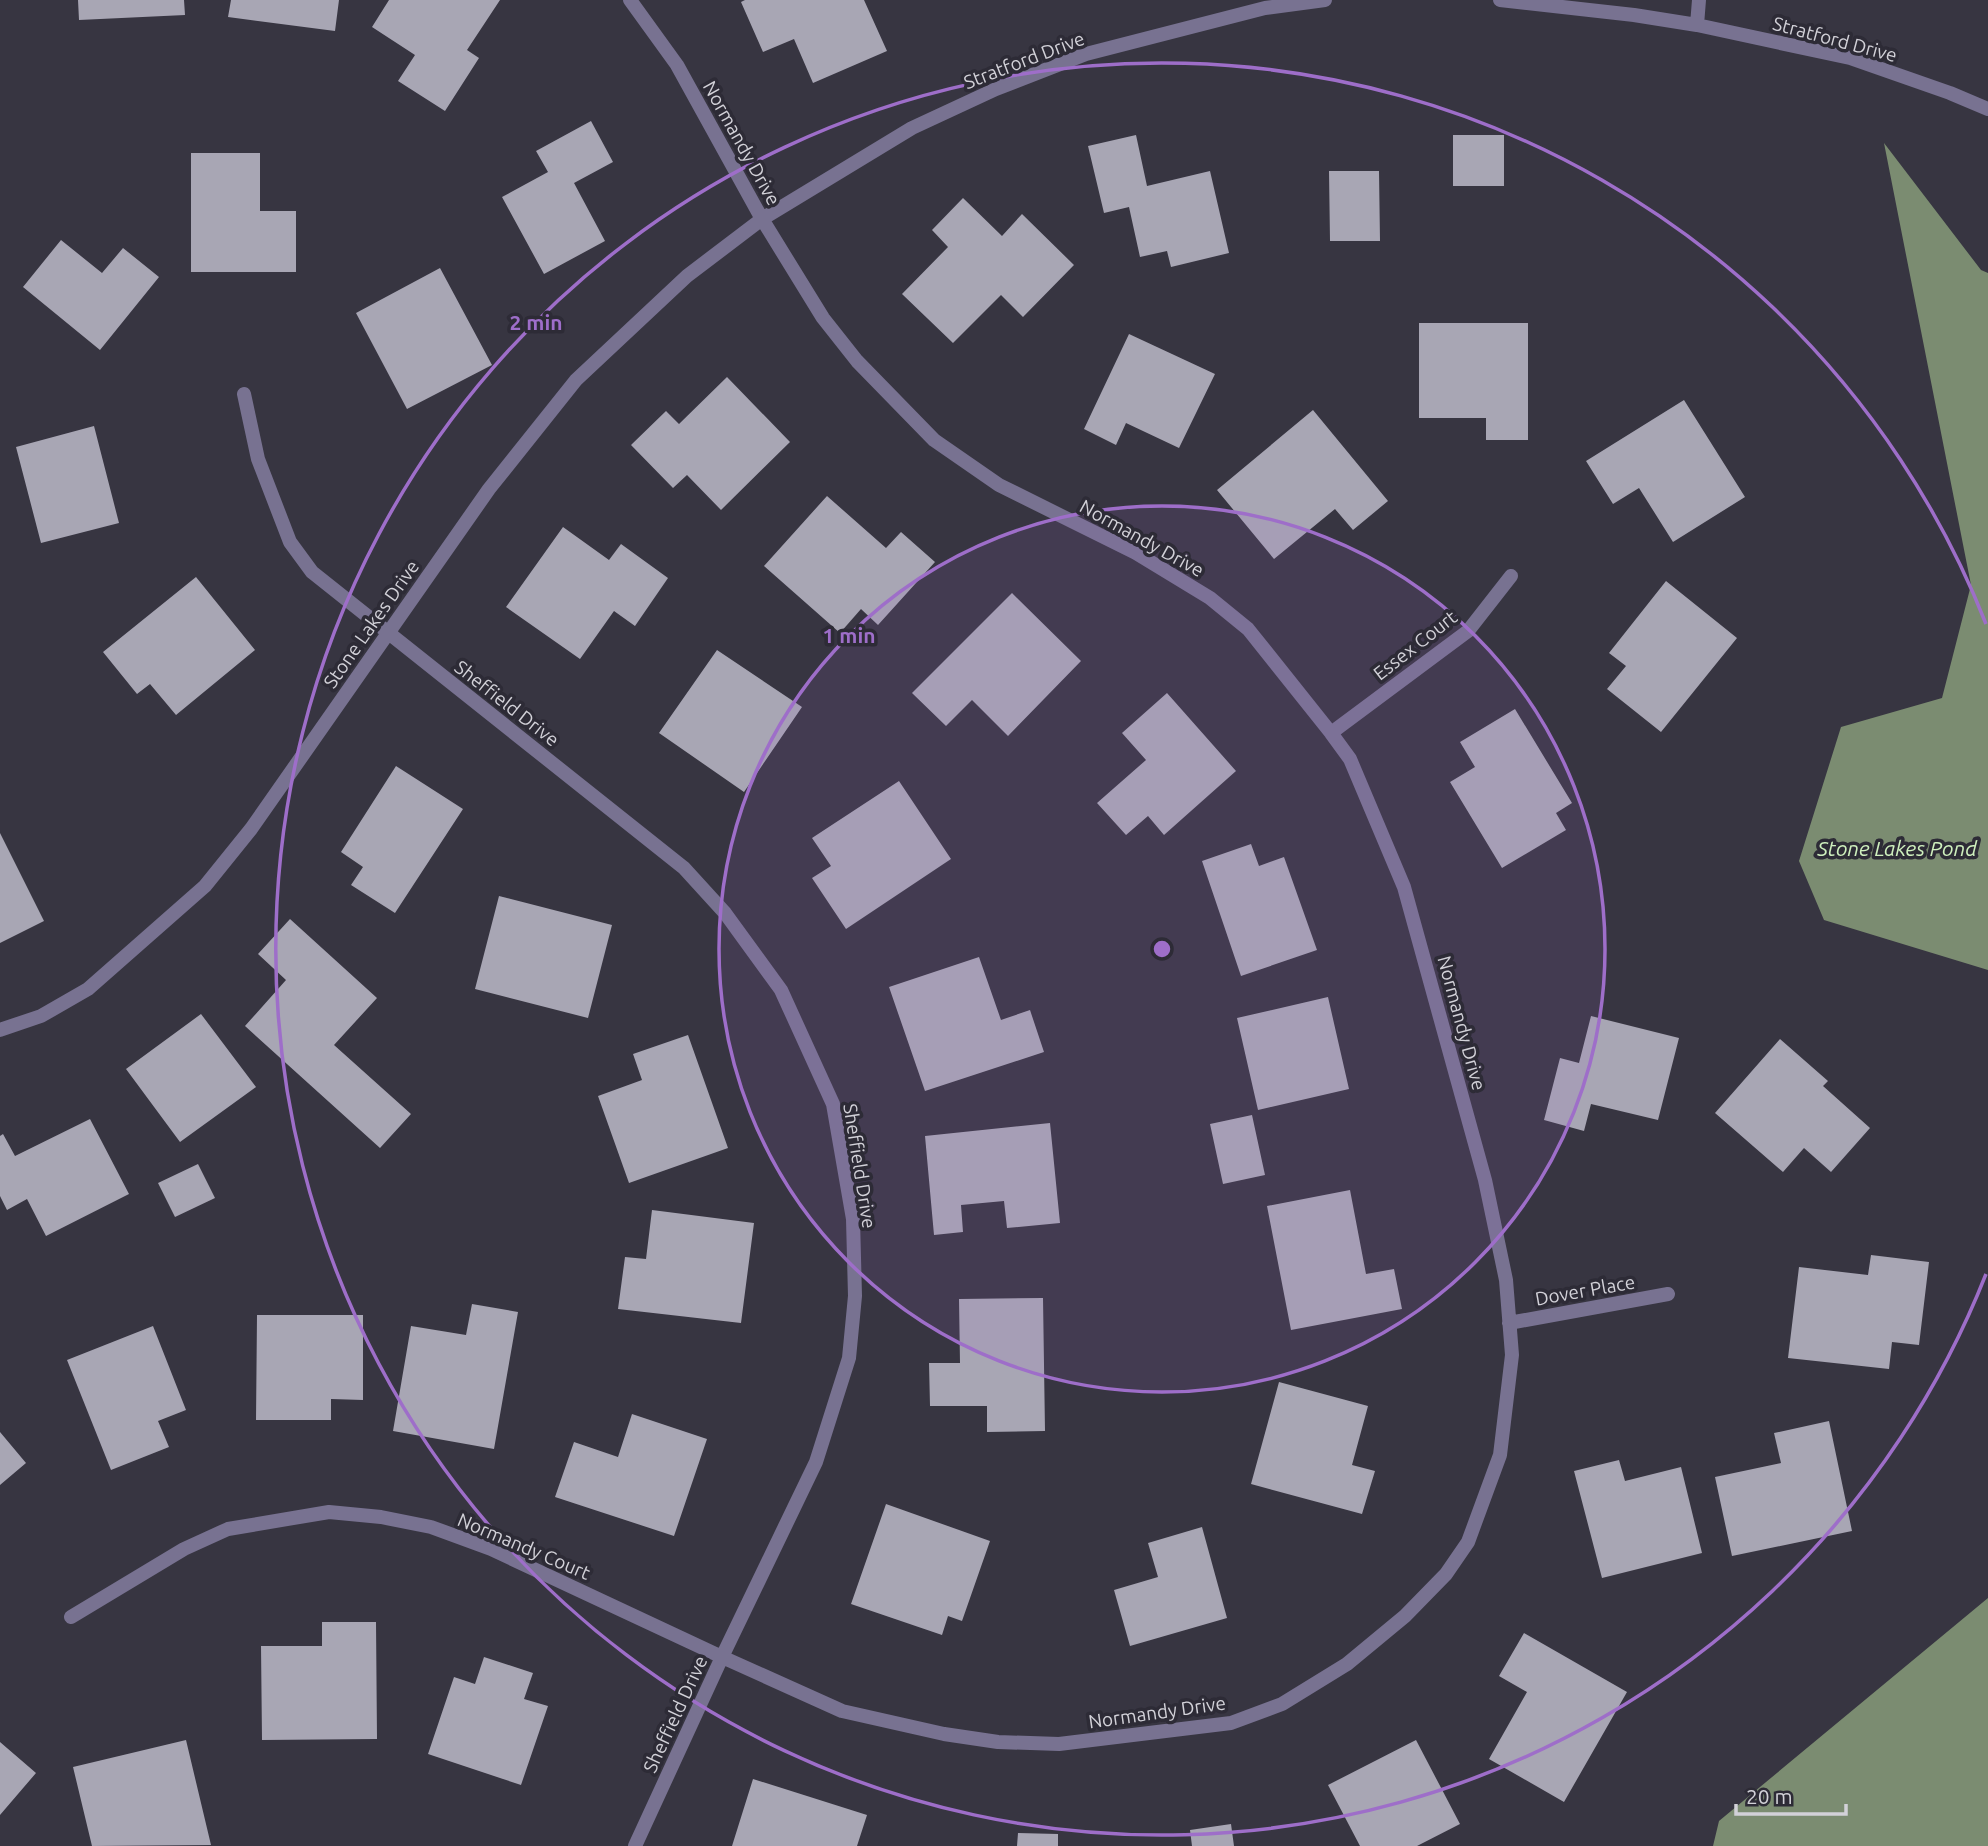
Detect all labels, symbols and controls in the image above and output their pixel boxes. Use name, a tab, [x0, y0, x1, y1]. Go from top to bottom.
street label: Stratford Drive	[1770, 12, 1900, 66]
street label: Stratford Drive	[960, 27, 1088, 93]
street label: Normandy Drive	[699, 77, 785, 209]
text: 2 min	[509, 310, 563, 334]
street label: Normandy Drive	[1076, 495, 1208, 581]
street label: Stone Lakes Drive	[319, 556, 423, 692]
street label: Essex Court	[1369, 605, 1462, 684]
text: 1 min	[822, 623, 876, 647]
street label: Sheffield Drive	[450, 655, 564, 751]
water label: Stone Lakes Pond	[1816, 836, 1978, 860]
centre of rings	[1150, 937, 1174, 961]
street label: Normandy Drive	[1433, 953, 1491, 1093]
street label: Sheffield Drive	[839, 1102, 881, 1230]
street label: Dover Place	[1533, 1270, 1637, 1310]
street label: Normandy Court	[454, 1508, 594, 1584]
street label: Sheffield Drive	[638, 1652, 712, 1776]
street label: Normandy Drive	[1087, 1691, 1227, 1733]
scale bar	[1736, 1772, 1846, 1816]
text: 20 m	[1746, 1784, 1793, 1808]

